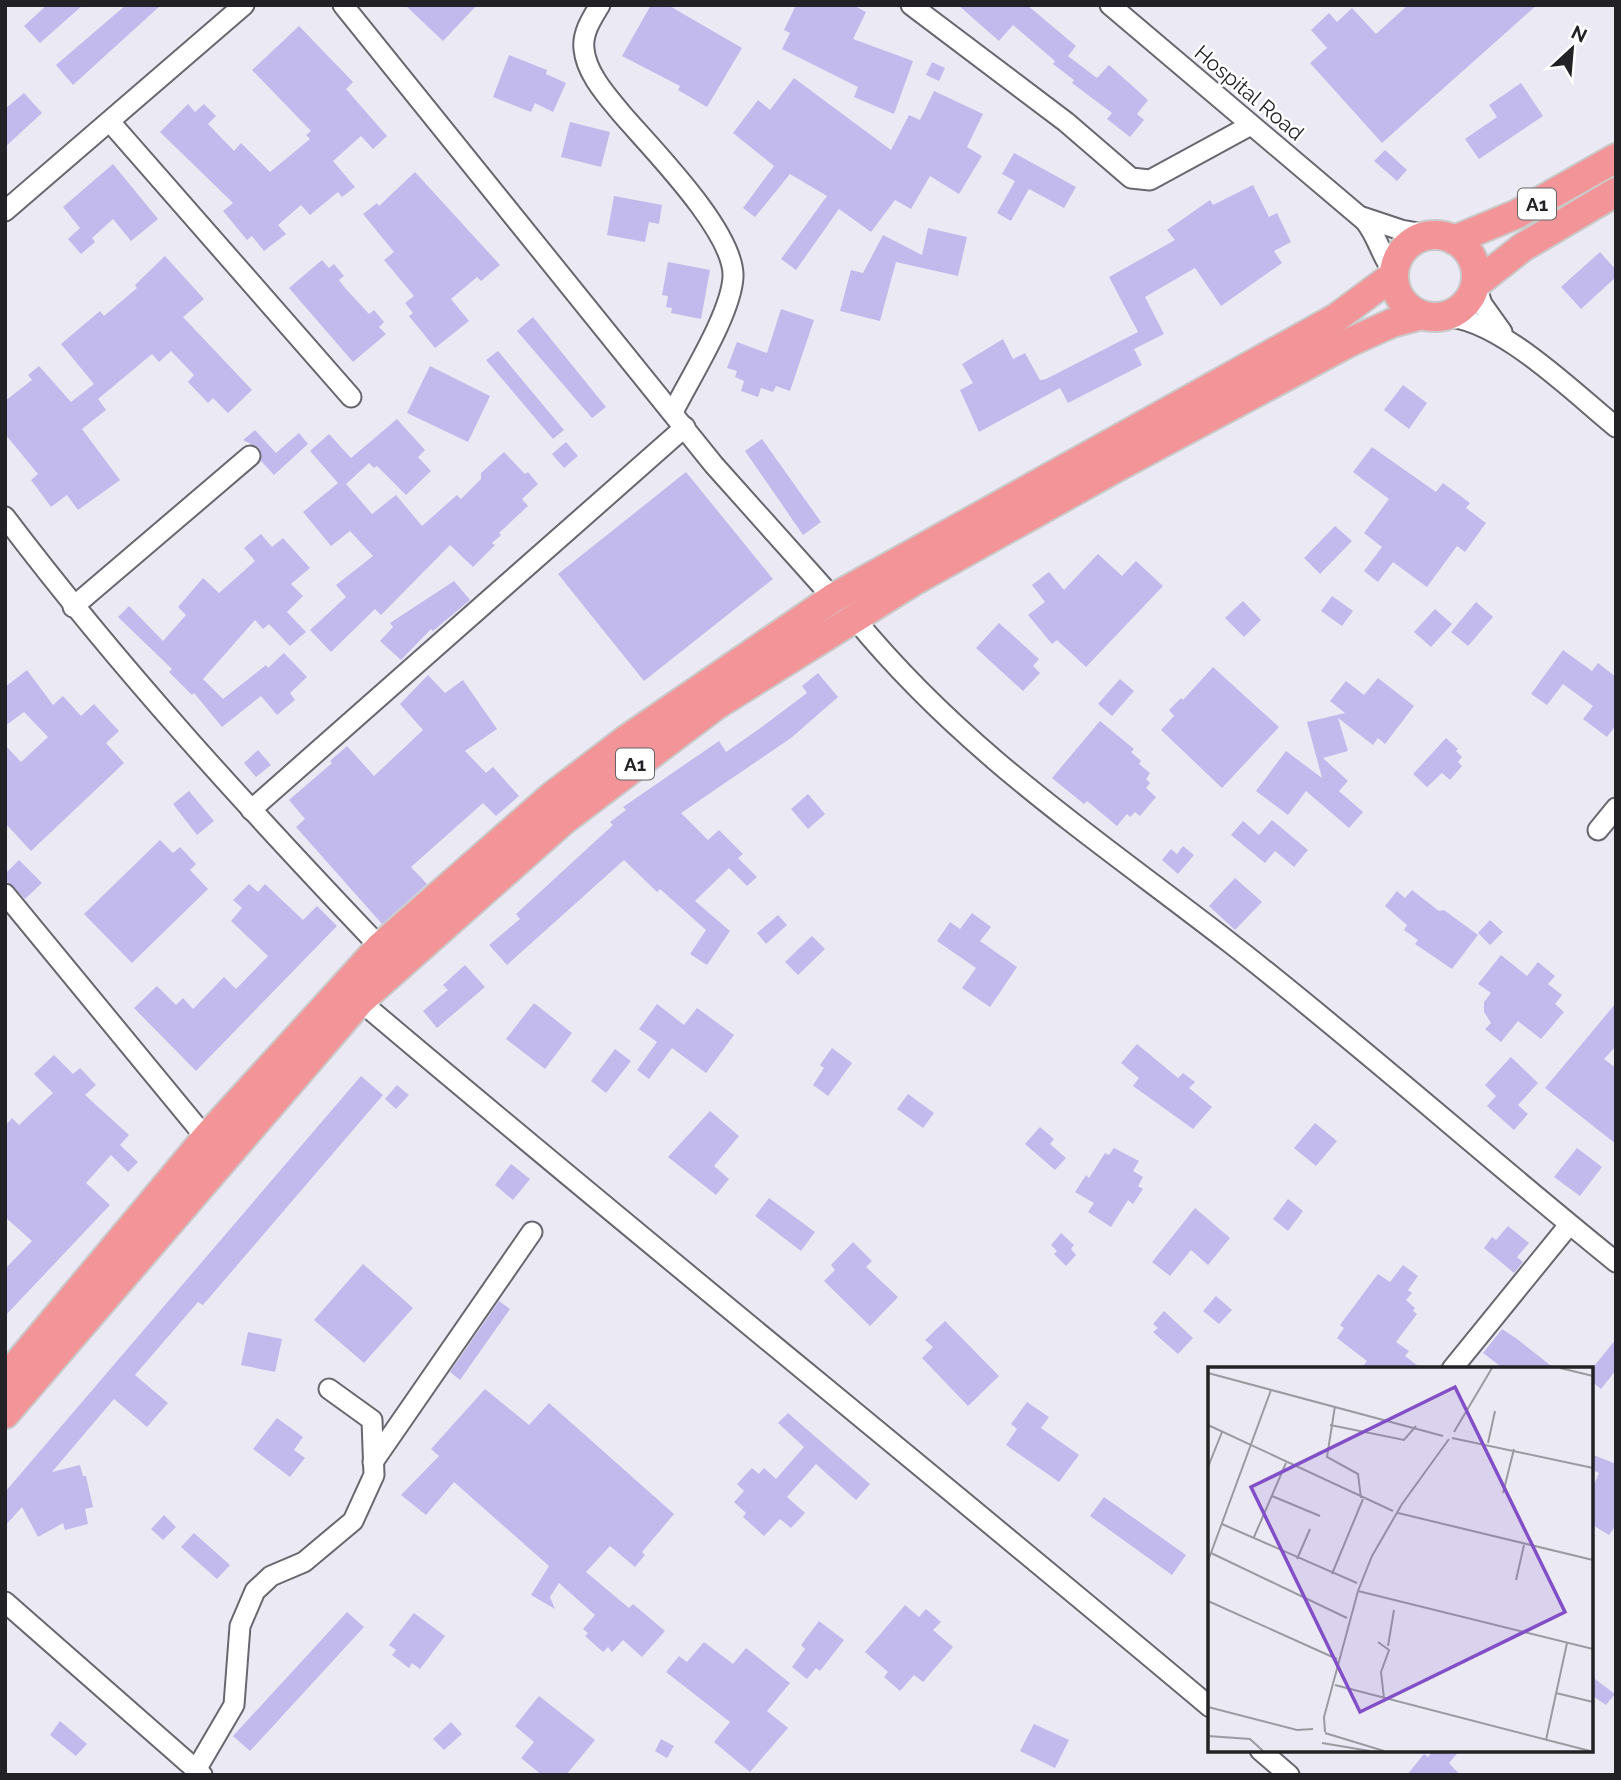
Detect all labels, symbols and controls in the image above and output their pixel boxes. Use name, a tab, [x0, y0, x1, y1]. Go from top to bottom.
north arrow	[1537, 14, 1607, 84]
text: N	[1568, 21, 1591, 47]
street label: Hospital Road	[1190, 40, 1309, 146]
road number: A1	[1518, 188, 1556, 220]
road number: A1	[616, 748, 654, 779]
inset map	[1208, 1367, 1593, 1752]

